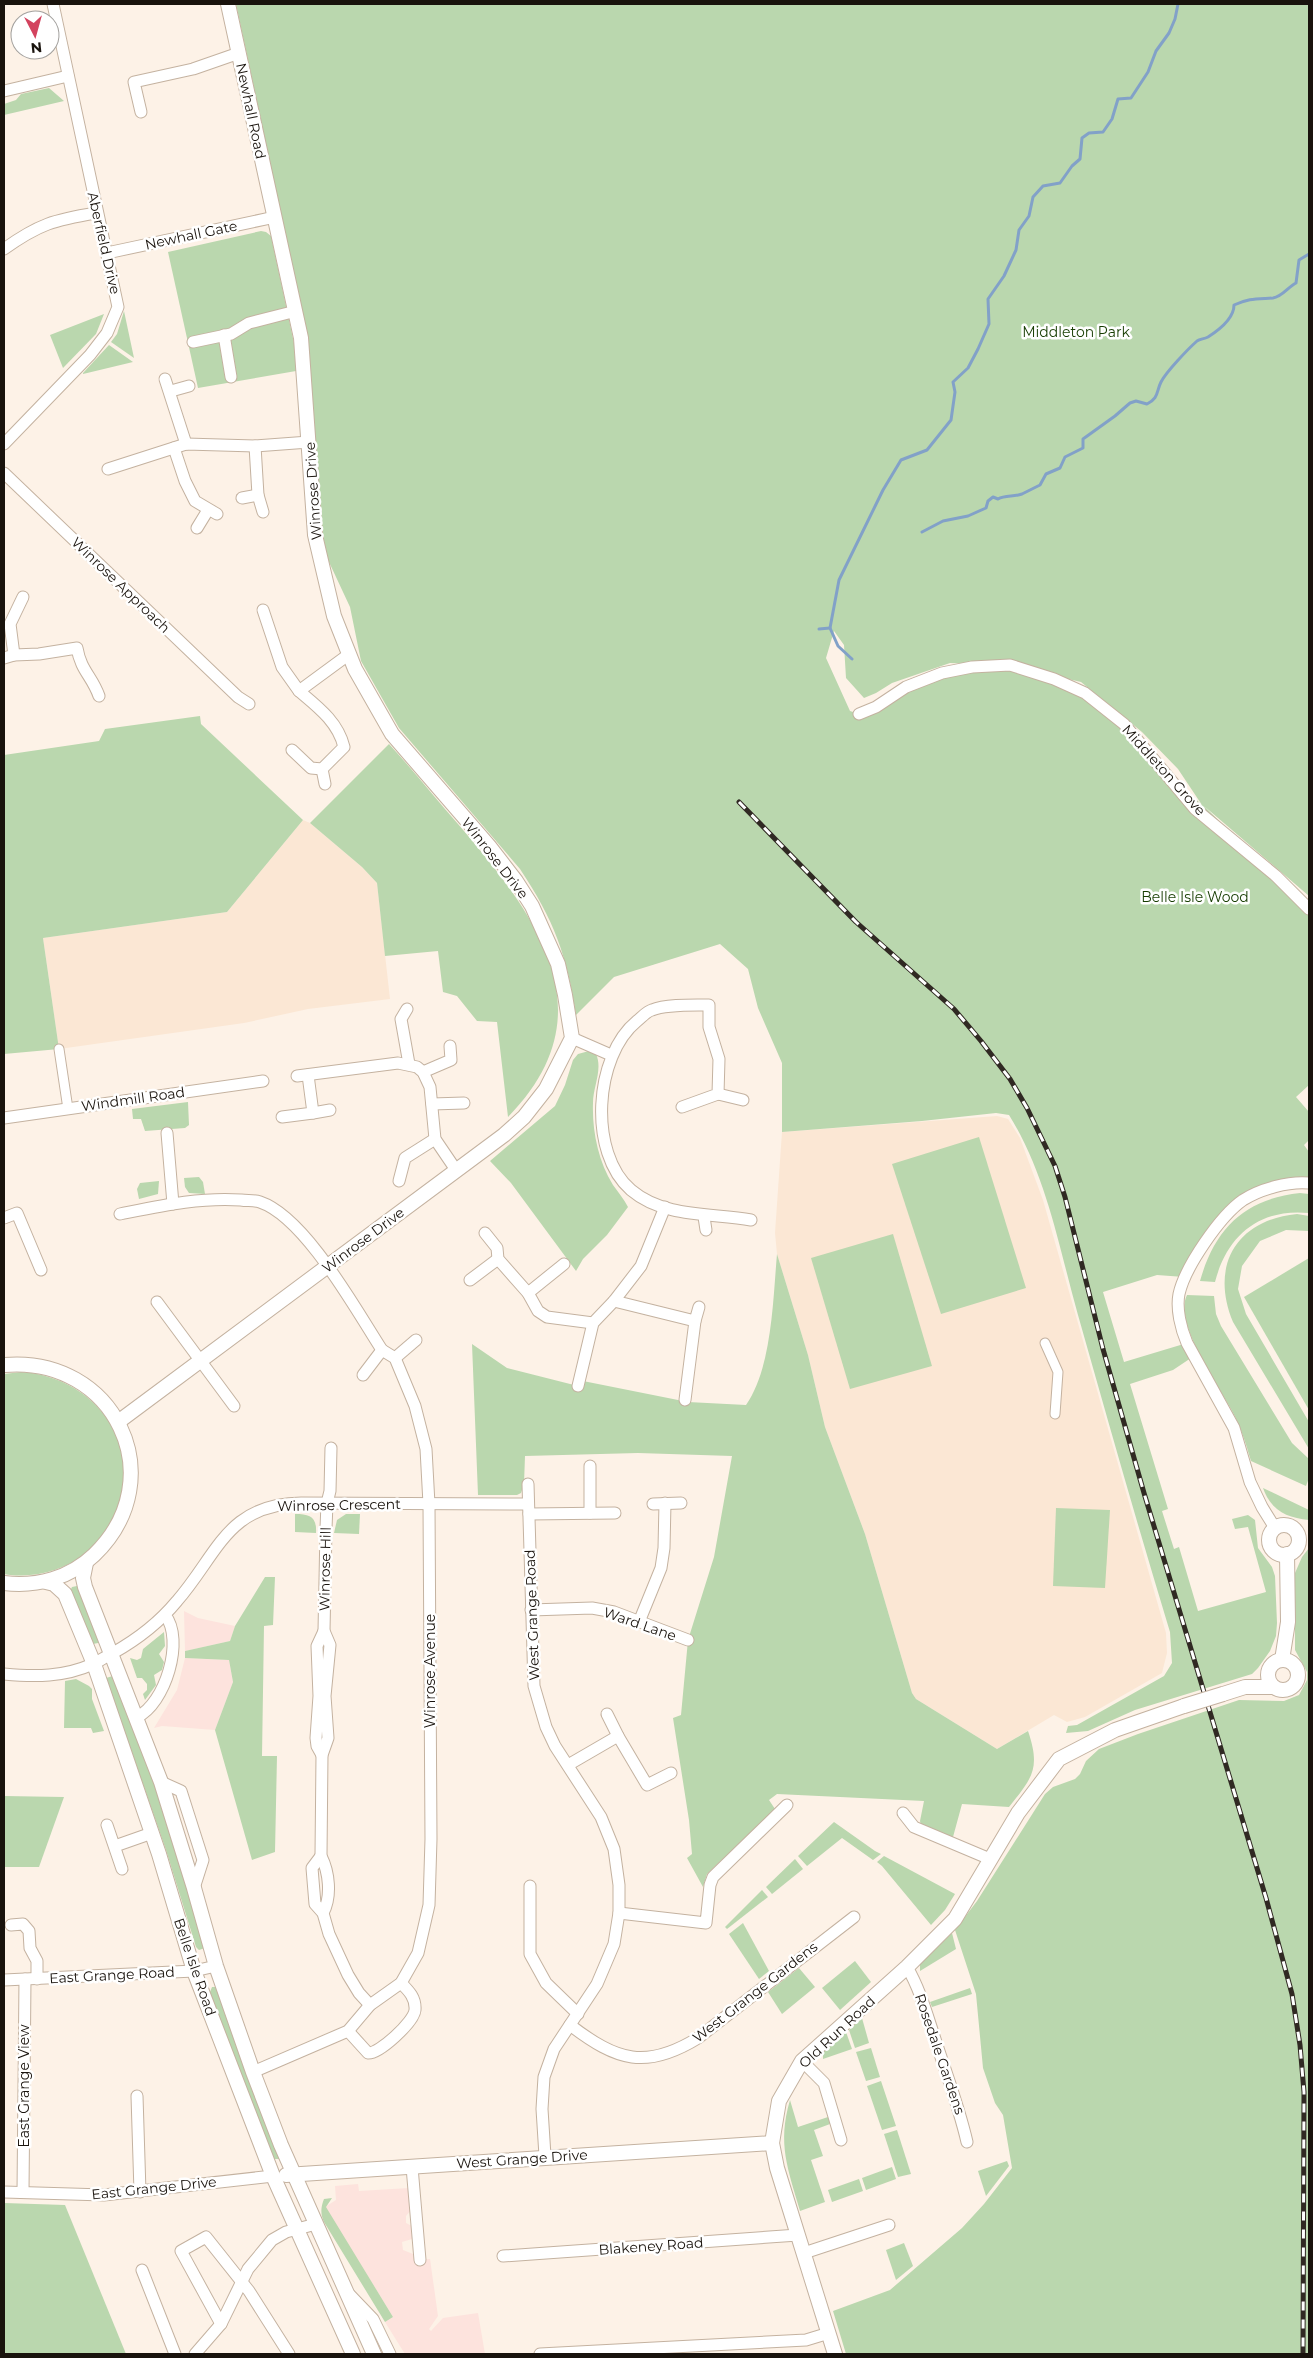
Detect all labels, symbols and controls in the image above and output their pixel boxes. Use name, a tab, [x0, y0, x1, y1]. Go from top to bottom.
north arrow	[10, 10, 60, 60]
text: N	[30, 38, 43, 57]
street label: Newhall Road	[232, 61, 270, 161]
street label: Aberfield Drive	[83, 190, 125, 296]
street label: Newhall Gate	[143, 216, 239, 254]
park label: Middleton Park	[1022, 323, 1130, 341]
street label: Winrose Drive	[301, 441, 325, 541]
street label: Winrose Approach	[68, 533, 174, 637]
street label: Middleton Grove	[1118, 721, 1210, 819]
street label: Winrose Drive	[458, 814, 532, 902]
park label: Belle Isle Wood	[1141, 888, 1249, 906]
street label: Windmill Road	[80, 1083, 186, 1115]
street label: Winrose Drive	[318, 1203, 408, 1277]
street label: Winrose Crescent	[277, 1495, 401, 1515]
street label: Winrose Hill	[315, 1527, 335, 1611]
street label: West Grange Road	[521, 1549, 543, 1681]
street label: Ward Lane	[601, 1603, 679, 1645]
street label: Winrose Avenue	[421, 1614, 439, 1728]
street label: Belle Isle Road	[170, 1916, 220, 2018]
street label: West Grange Gardens	[689, 1938, 821, 2046]
street label: East Grange Road	[49, 1963, 175, 1987]
street label: Rosedale Gardens	[911, 1991, 969, 2117]
street label: Old Run Road	[795, 1992, 879, 2072]
street label: East Grange View	[15, 2024, 33, 2147]
street label: West Grange Drive	[456, 2145, 588, 2173]
street label: East Grange Drive	[91, 2172, 217, 2204]
street label: Blakeney Road	[598, 2233, 704, 2259]

